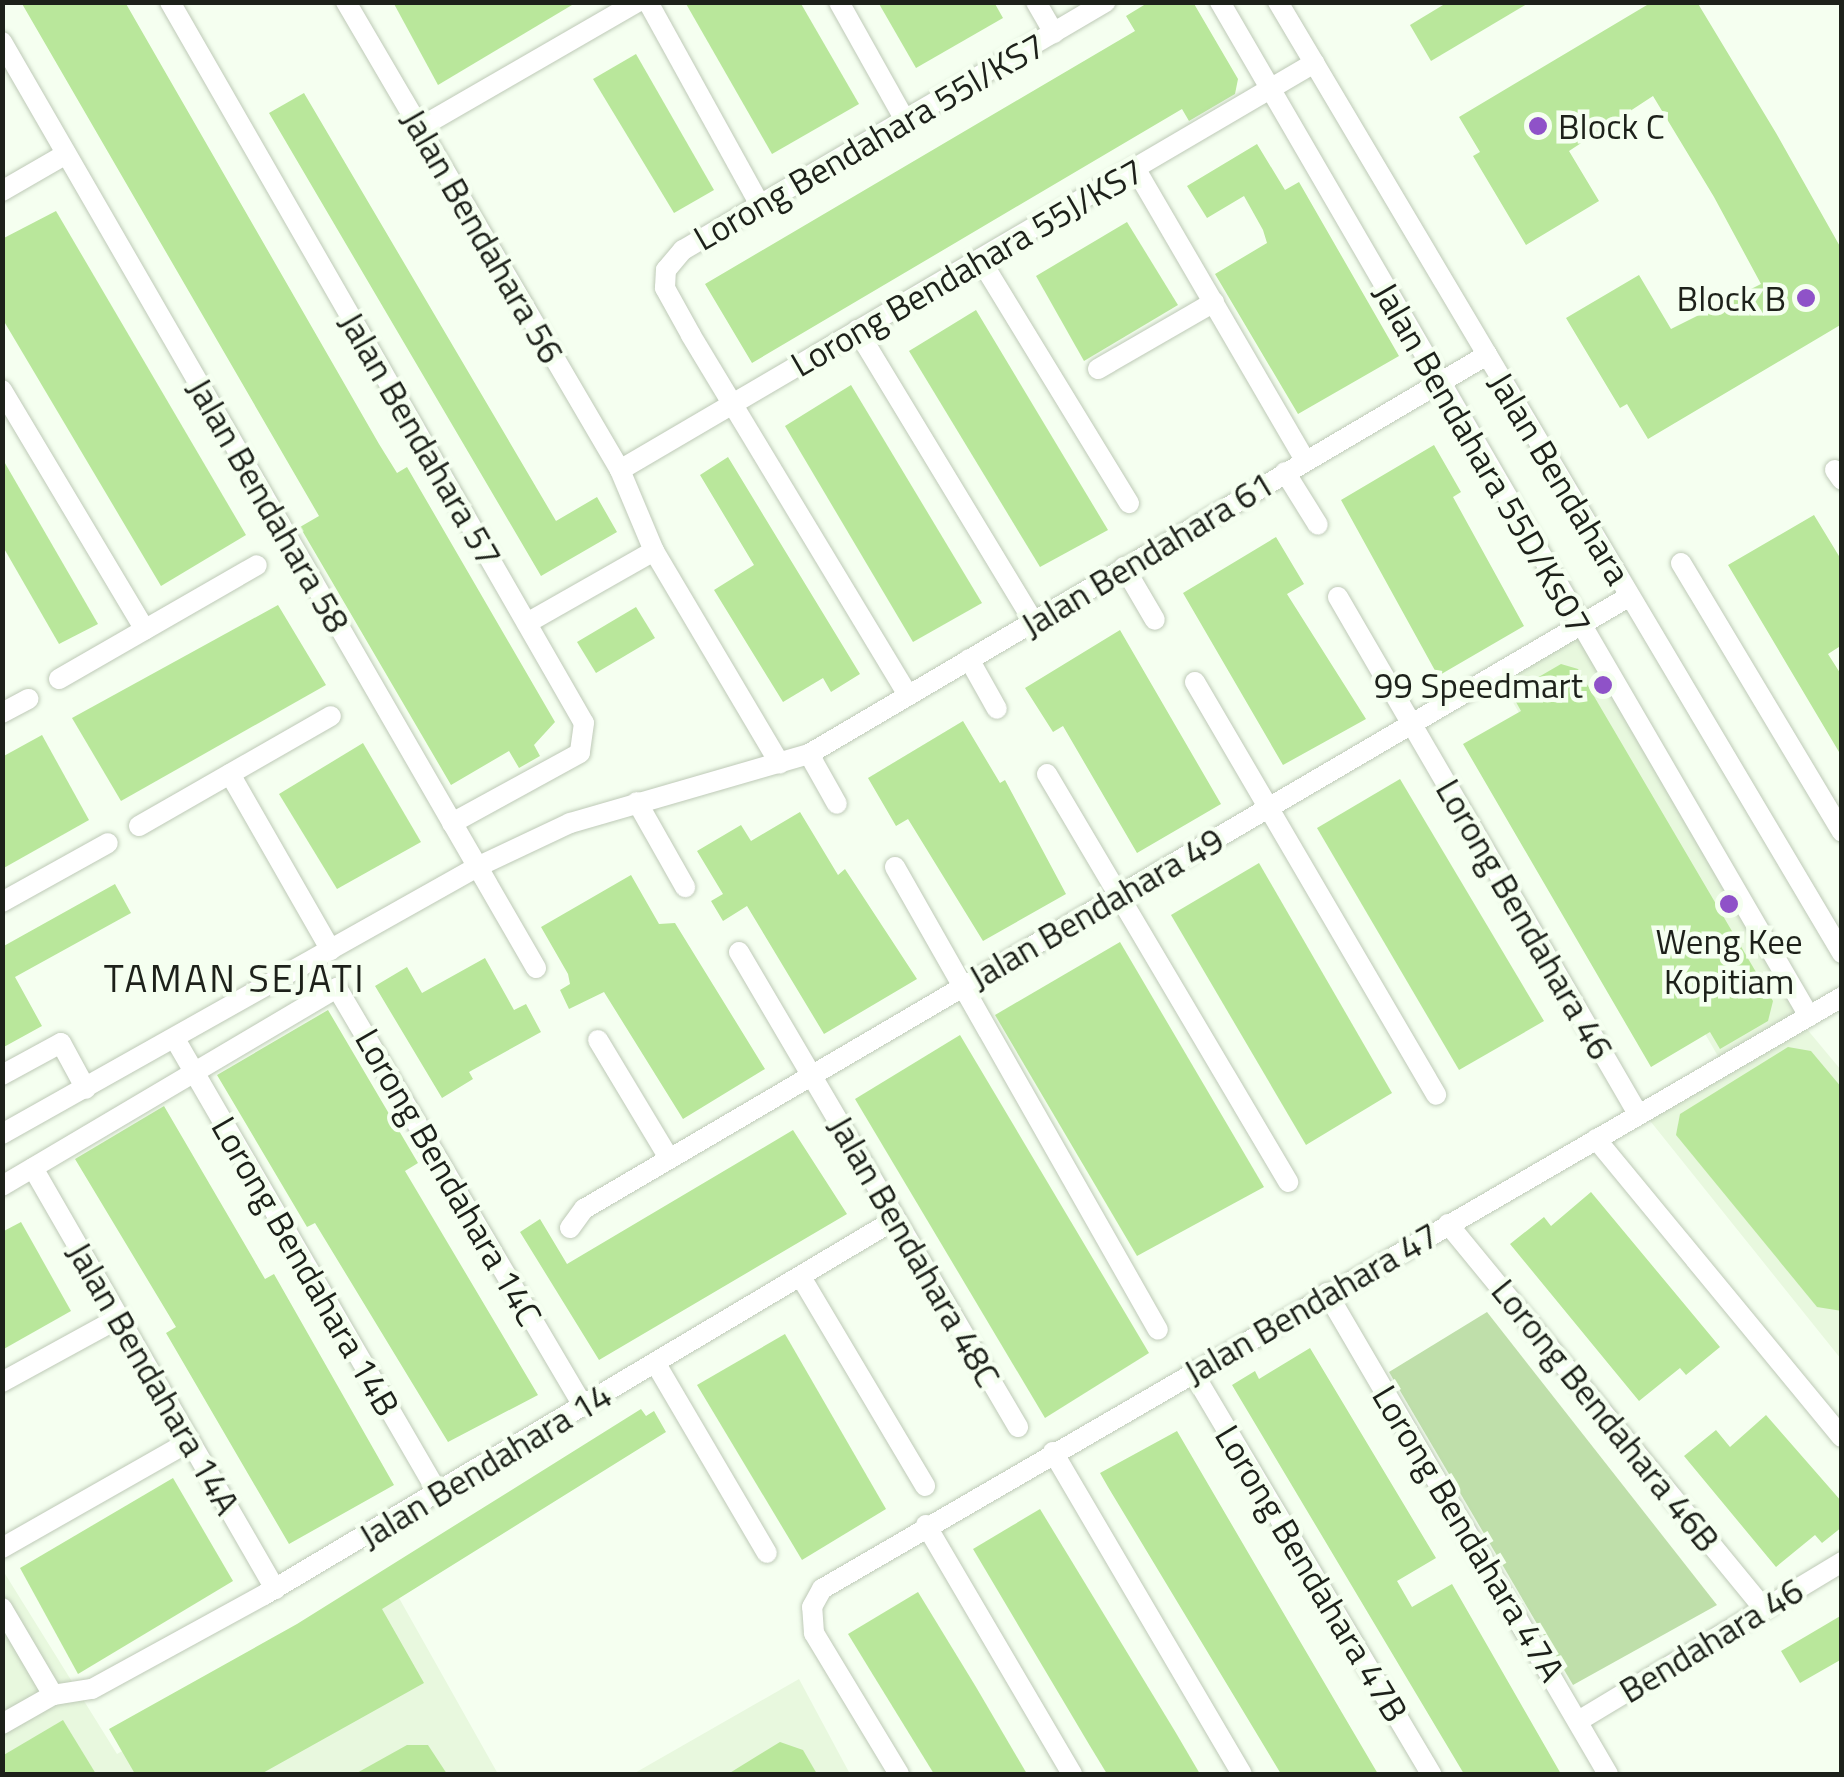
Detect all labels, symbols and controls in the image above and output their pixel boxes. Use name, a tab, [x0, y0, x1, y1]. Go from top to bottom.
street label: Lorong Bendahara 55I/KS7	[686, 23, 1052, 259]
street label: Jalan Bendahara 56	[393, 101, 573, 371]
place label: Block C	[1558, 105, 1665, 147]
marker: Block C	[1527, 115, 1549, 137]
street label: Lorong Bendahara 55J/KS7	[783, 149, 1151, 385]
street label: Jalan Bendahara 55D/Ks07	[1365, 275, 1601, 641]
place label: Block B	[1677, 277, 1786, 319]
marker: Block B	[1795, 287, 1817, 309]
street label: Jalan Bendahara 57	[331, 304, 511, 574]
street label: Jalan Bendahara	[1480, 364, 1640, 592]
street label: Jalan Bendahara 58	[179, 370, 359, 640]
street label: Jalan Bendahara 61	[1013, 462, 1281, 646]
place label: 99 Speedmart	[1374, 664, 1583, 706]
marker: 99 Speedmart	[1592, 674, 1614, 696]
street label: Lorong Bendahara 46	[1428, 771, 1622, 1067]
street label: Jalan Bendahara 49	[961, 818, 1231, 998]
marker: Weng Kee Kopitiam	[1718, 893, 1740, 915]
place label: Weng Kee Kopitiam	[1655, 920, 1803, 1002]
district label: TAMAN SEJATI	[104, 956, 366, 1002]
street label: Lorong Bendahara 14C	[347, 1021, 551, 1333]
street label: Jalan Bendahara 48C	[820, 1108, 1010, 1394]
street label: Lorong Bendahara 14B	[203, 1109, 409, 1423]
street label: Jalan Bendahara 47	[1176, 1213, 1446, 1393]
street label: Jalan Bendahara 14A	[59, 1234, 249, 1522]
street label: Lorong Bendahara 46B	[1483, 1270, 1729, 1560]
street label: Jalan Bendahara 14	[351, 1373, 619, 1557]
street label: Lorong Bendahara 47A	[1364, 1377, 1574, 1689]
street label: Lorong Bendahara 47B	[1207, 1417, 1417, 1729]
street label: Bendahara 46	[1611, 1569, 1811, 1711]

